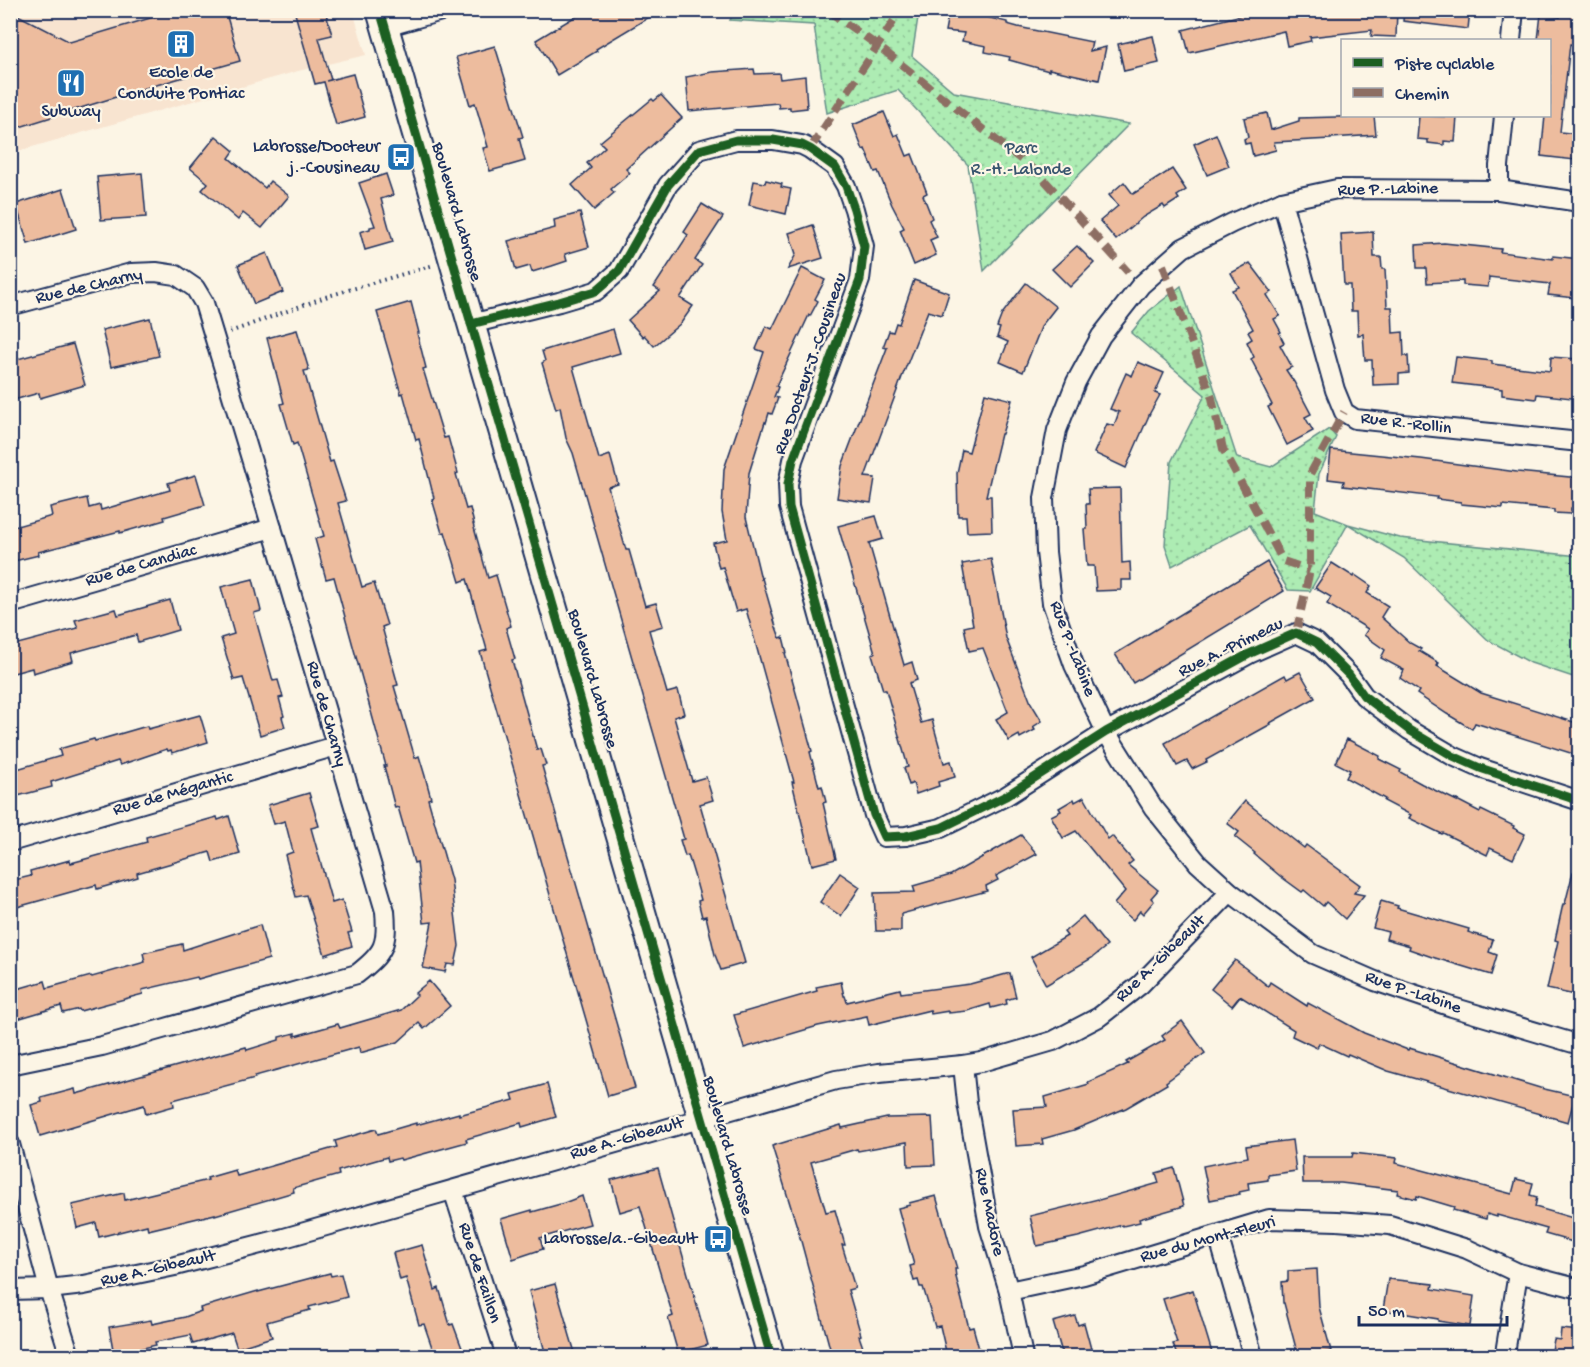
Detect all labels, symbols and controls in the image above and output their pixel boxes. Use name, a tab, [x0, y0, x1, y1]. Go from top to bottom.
building icon: Ecole de Conduite Pontiac	[165, 28, 197, 60]
legend	[1341, 39, 1551, 117]
text: Piste cyclable	[1394, 55, 1495, 76]
place label: Ecole de Conduite Pontiac	[118, 63, 245, 105]
restaurant icon: Subway	[55, 67, 87, 99]
text: Chemin	[1395, 85, 1449, 106]
place label: Subway	[41, 102, 101, 123]
place label: Labrosse/Docteur j.-Cousineau	[253, 137, 382, 179]
street label: Boulevard Labrosse	[426, 139, 486, 285]
park label: Parc R.-H.-Lalonde	[971, 139, 1072, 181]
bus stop icon: Labrosse/Docteur j.-Cousineau	[385, 141, 417, 173]
street label: Rue P.-Labine	[1338, 179, 1439, 201]
street label: Rue de Charny	[34, 265, 144, 309]
street label: Rue Docteur-J.-Cousineau	[770, 270, 852, 458]
street label: Rue R.-Rollin	[1359, 408, 1453, 440]
street label: Rue de Candiac	[83, 540, 200, 592]
street label: Rue P.-Labine	[1044, 598, 1100, 700]
street label: Boulevard Labrosse	[562, 606, 622, 752]
street label: Rue A.-Primeau	[1175, 613, 1287, 682]
street label: Rue de Charny	[301, 659, 351, 769]
street label: Rue de Mégantic	[111, 767, 236, 821]
street label: Rue A.-Gibeault	[1112, 910, 1212, 1007]
street label: Rue P.-Labine	[1362, 967, 1465, 1020]
street label: Boulevard Labrosse	[697, 1073, 757, 1219]
street label: Rue A.-Gibeault	[568, 1112, 688, 1165]
street label: Rue Madore	[969, 1166, 1009, 1259]
street label: Rue du Mont-Fleuri	[1138, 1212, 1278, 1268]
street label: Rue de Faillon	[453, 1220, 505, 1326]
bus stop icon: Labrosse/a.-Gibeault	[702, 1223, 734, 1255]
place label: Labrosse/a.-Gibeault	[543, 1229, 699, 1250]
street label: Rue A.-Gibeault	[99, 1245, 219, 1292]
scale bar	[1359, 1289, 1508, 1327]
text: 50 m	[1368, 1302, 1405, 1323]

